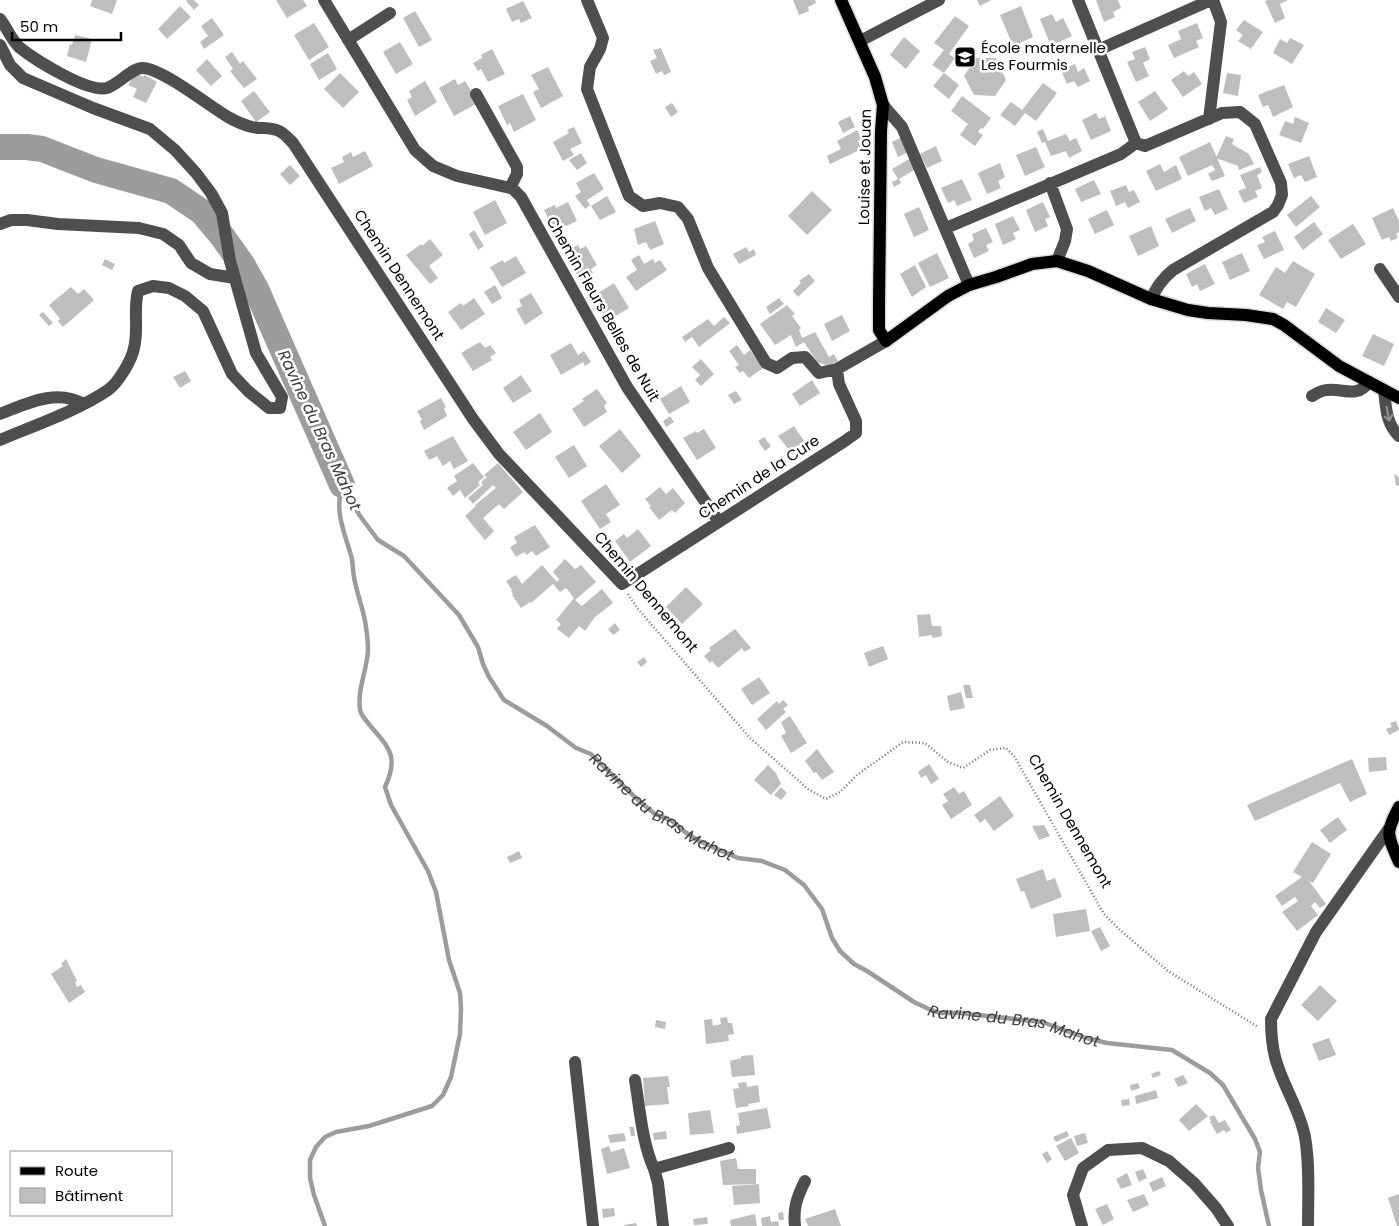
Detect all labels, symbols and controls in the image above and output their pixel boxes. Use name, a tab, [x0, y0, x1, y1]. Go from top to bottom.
scale bar	[12, 10, 121, 42]
text: 50 m	[20, 16, 58, 37]
place label: École maternelle Les Fourmis	[981, 37, 1106, 75]
school or university icon: École maternelle Les Fourmis	[953, 45, 977, 69]
street label: Louise et Jouan	[853, 109, 876, 225]
street label: Chemin Dennemont	[349, 205, 450, 344]
street label: Chemin Fleurs Belles de Nuit	[542, 212, 665, 405]
water label: Ravine du Bras Mahot	[272, 346, 367, 515]
one-way arrow	[1384, 406, 1393, 422]
street label: Chemin de la Cure	[694, 429, 823, 524]
street label: Chemin Dennemont	[590, 527, 703, 657]
water label: Ravine du Bras Mahot	[584, 748, 738, 867]
street label: Chemin Dennemont	[1023, 750, 1117, 892]
water label: Ravine du Bras Mahot	[925, 999, 1103, 1053]
legend	[10, 1151, 172, 1216]
text: Route	[55, 1160, 98, 1181]
text: Bâtiment	[55, 1185, 123, 1206]

